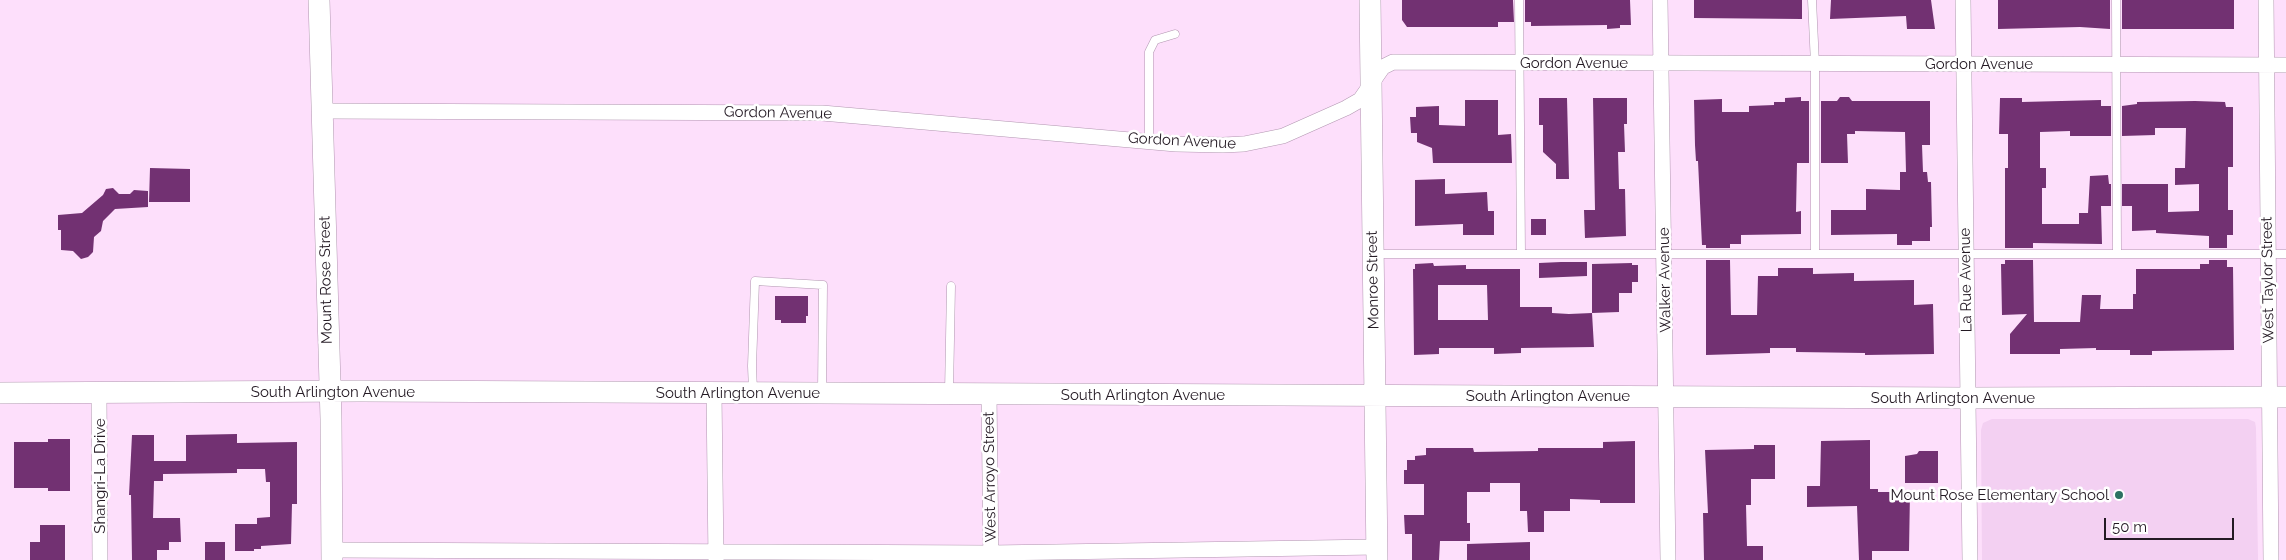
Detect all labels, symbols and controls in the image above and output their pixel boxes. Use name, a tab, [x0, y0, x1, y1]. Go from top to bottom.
street label: Gordon Avenue	[1520, 54, 1628, 72]
street label: Gordon Avenue	[1925, 55, 2033, 73]
street label: Gordon Avenue	[724, 103, 832, 123]
street label: Gordon Avenue	[1128, 129, 1236, 153]
street label: Mount Rose Street	[316, 216, 336, 344]
street label: West Taylor Street	[2258, 216, 2278, 344]
street label: Walker Avenue	[1655, 227, 1675, 333]
street label: La Rue Avenue	[1956, 228, 1976, 332]
street label: Monroe Street	[1363, 230, 1383, 330]
street label: South Arlington Avenue	[251, 383, 415, 401]
street label: South Arlington Avenue	[656, 384, 820, 402]
street label: South Arlington Avenue	[1061, 386, 1225, 404]
street label: South Arlington Avenue	[1466, 387, 1630, 405]
street label: South Arlington Avenue	[1871, 389, 2035, 407]
street label: West Arroyo Street	[980, 411, 1000, 543]
street label: Shangri-La Drive	[91, 418, 109, 534]
place label: Mount Rose Elementary School	[1891, 486, 2109, 504]
marker: Mount Rose Elementary School	[2113, 489, 2125, 501]
scale bar	[2106, 508, 2236, 540]
text: 50 m	[2112, 518, 2147, 536]

